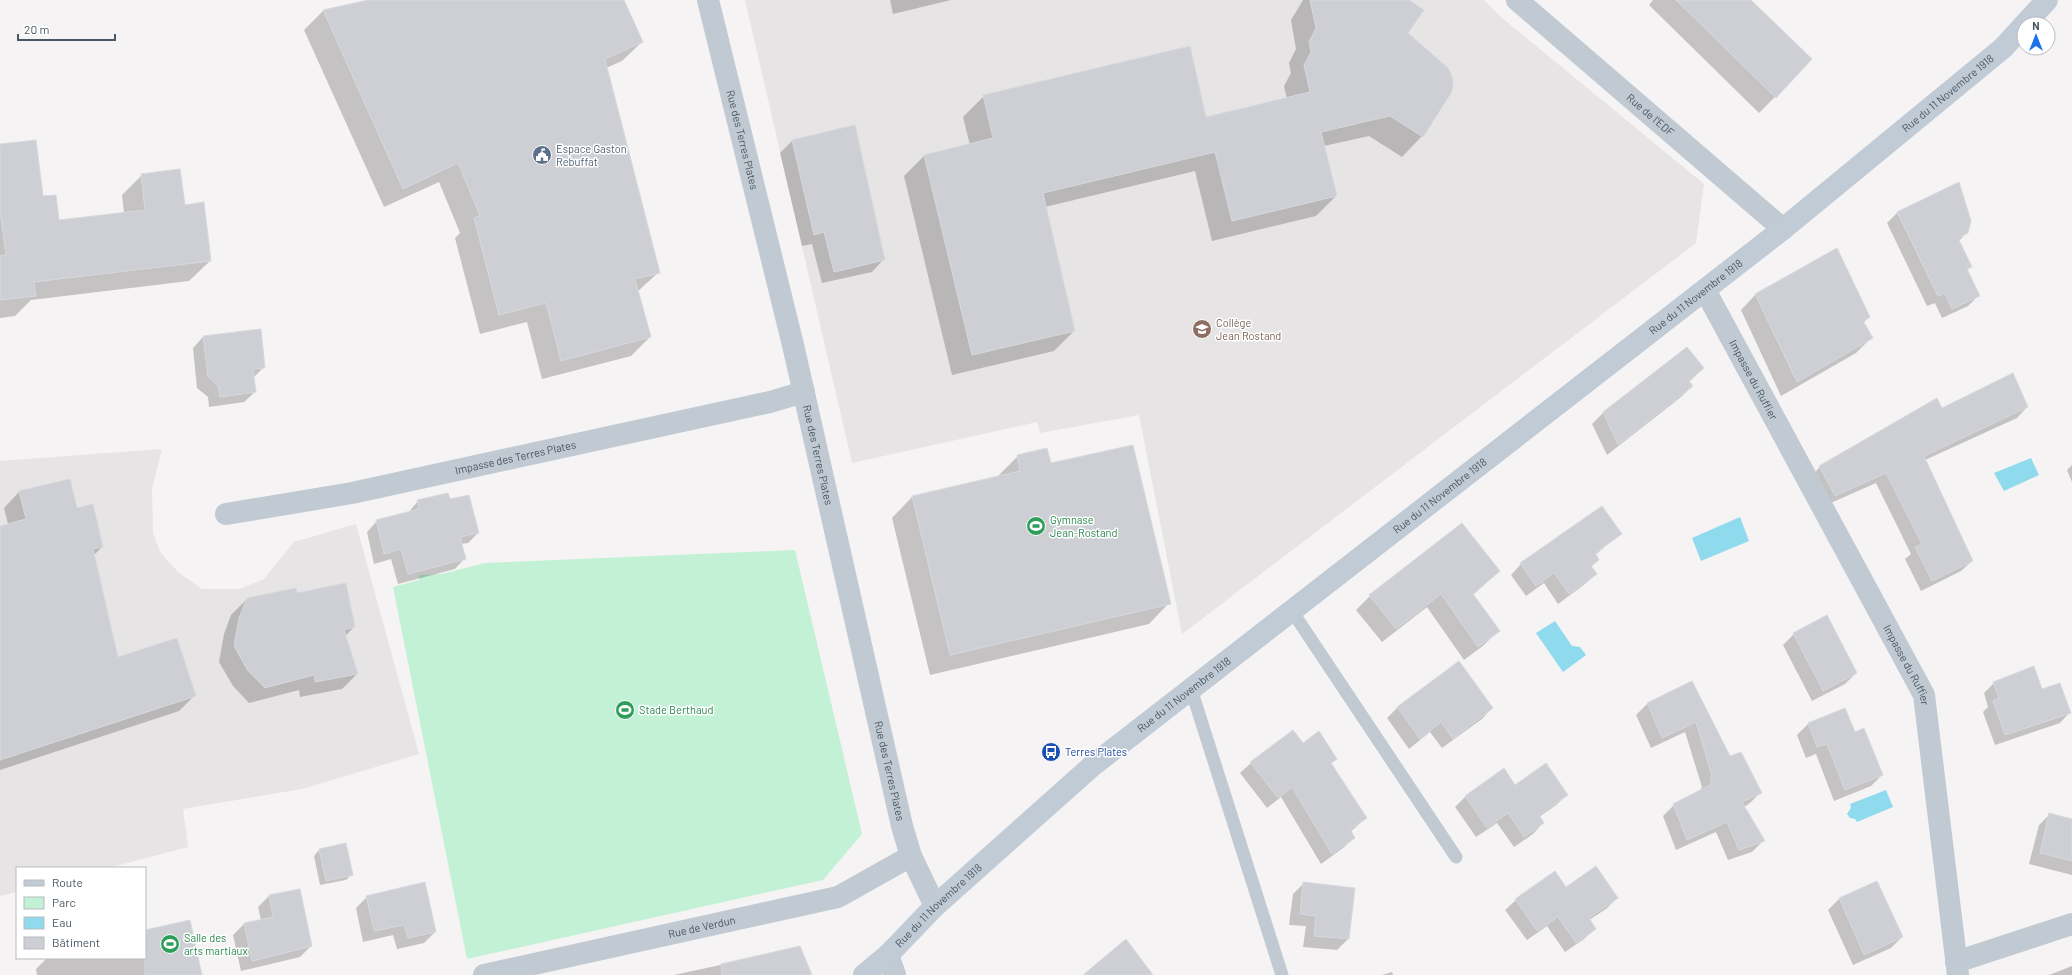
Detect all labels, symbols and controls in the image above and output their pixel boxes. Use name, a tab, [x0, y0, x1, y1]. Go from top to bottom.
scale bar	[18, 16, 115, 42]
north arrow	[2016, 16, 2056, 56]
text: N	[2032, 19, 2040, 32]
text: 20 m	[24, 22, 50, 36]
street label: Rue du 11 Novembre 1918	[1899, 51, 1996, 135]
street label: Rue des Terres Plates	[724, 89, 761, 191]
street label: Rue de l'EDF	[1624, 90, 1677, 138]
place label: Espace Gaston Rebuffat	[556, 142, 627, 168]
public building icon: Espace Gaston Rebuffat	[531, 144, 553, 166]
street label: Rue du 11 Novembre 1918	[1646, 256, 1745, 337]
place label: Collège Jean Rostand	[1216, 316, 1281, 342]
school or university icon: Collège Jean Rostand	[1191, 318, 1213, 340]
street label: Impasse du Ruffier	[1727, 337, 1781, 422]
street label: Rue des Terres Plates	[801, 404, 836, 506]
street label: Impasse des Terres Plates	[454, 437, 577, 476]
street label: Rue du 11 Novembre 1918	[1390, 455, 1489, 536]
place label: Gymnase Jean-Rostand	[1050, 513, 1117, 539]
sports icon: Gymnase Jean-Rostand	[1025, 515, 1047, 537]
street label: Impasse du Ruffier	[1881, 622, 1932, 706]
street label: Rue du 11 Novembre 1918	[1134, 654, 1233, 735]
sports icon: Stade Berthaud	[614, 699, 636, 721]
place label: Stade Berthaud	[639, 703, 714, 716]
street label: Rue des Terres Plates	[872, 720, 908, 822]
bus stop icon: Terres Plates	[1040, 741, 1062, 763]
place label: Terres Plates	[1065, 745, 1127, 758]
street label: Rue du 11 Novembre 1918	[892, 860, 984, 950]
legend	[16, 867, 146, 959]
text: Route	[52, 875, 83, 889]
text: Parc	[52, 895, 76, 909]
street label: Rue de Verdun	[667, 913, 737, 940]
text: Eau	[52, 915, 72, 929]
place label: Salle des arts martiaux	[184, 931, 248, 957]
sports icon: Salle des arts martiaux	[159, 933, 181, 955]
text: Bâtiment	[52, 935, 100, 949]

